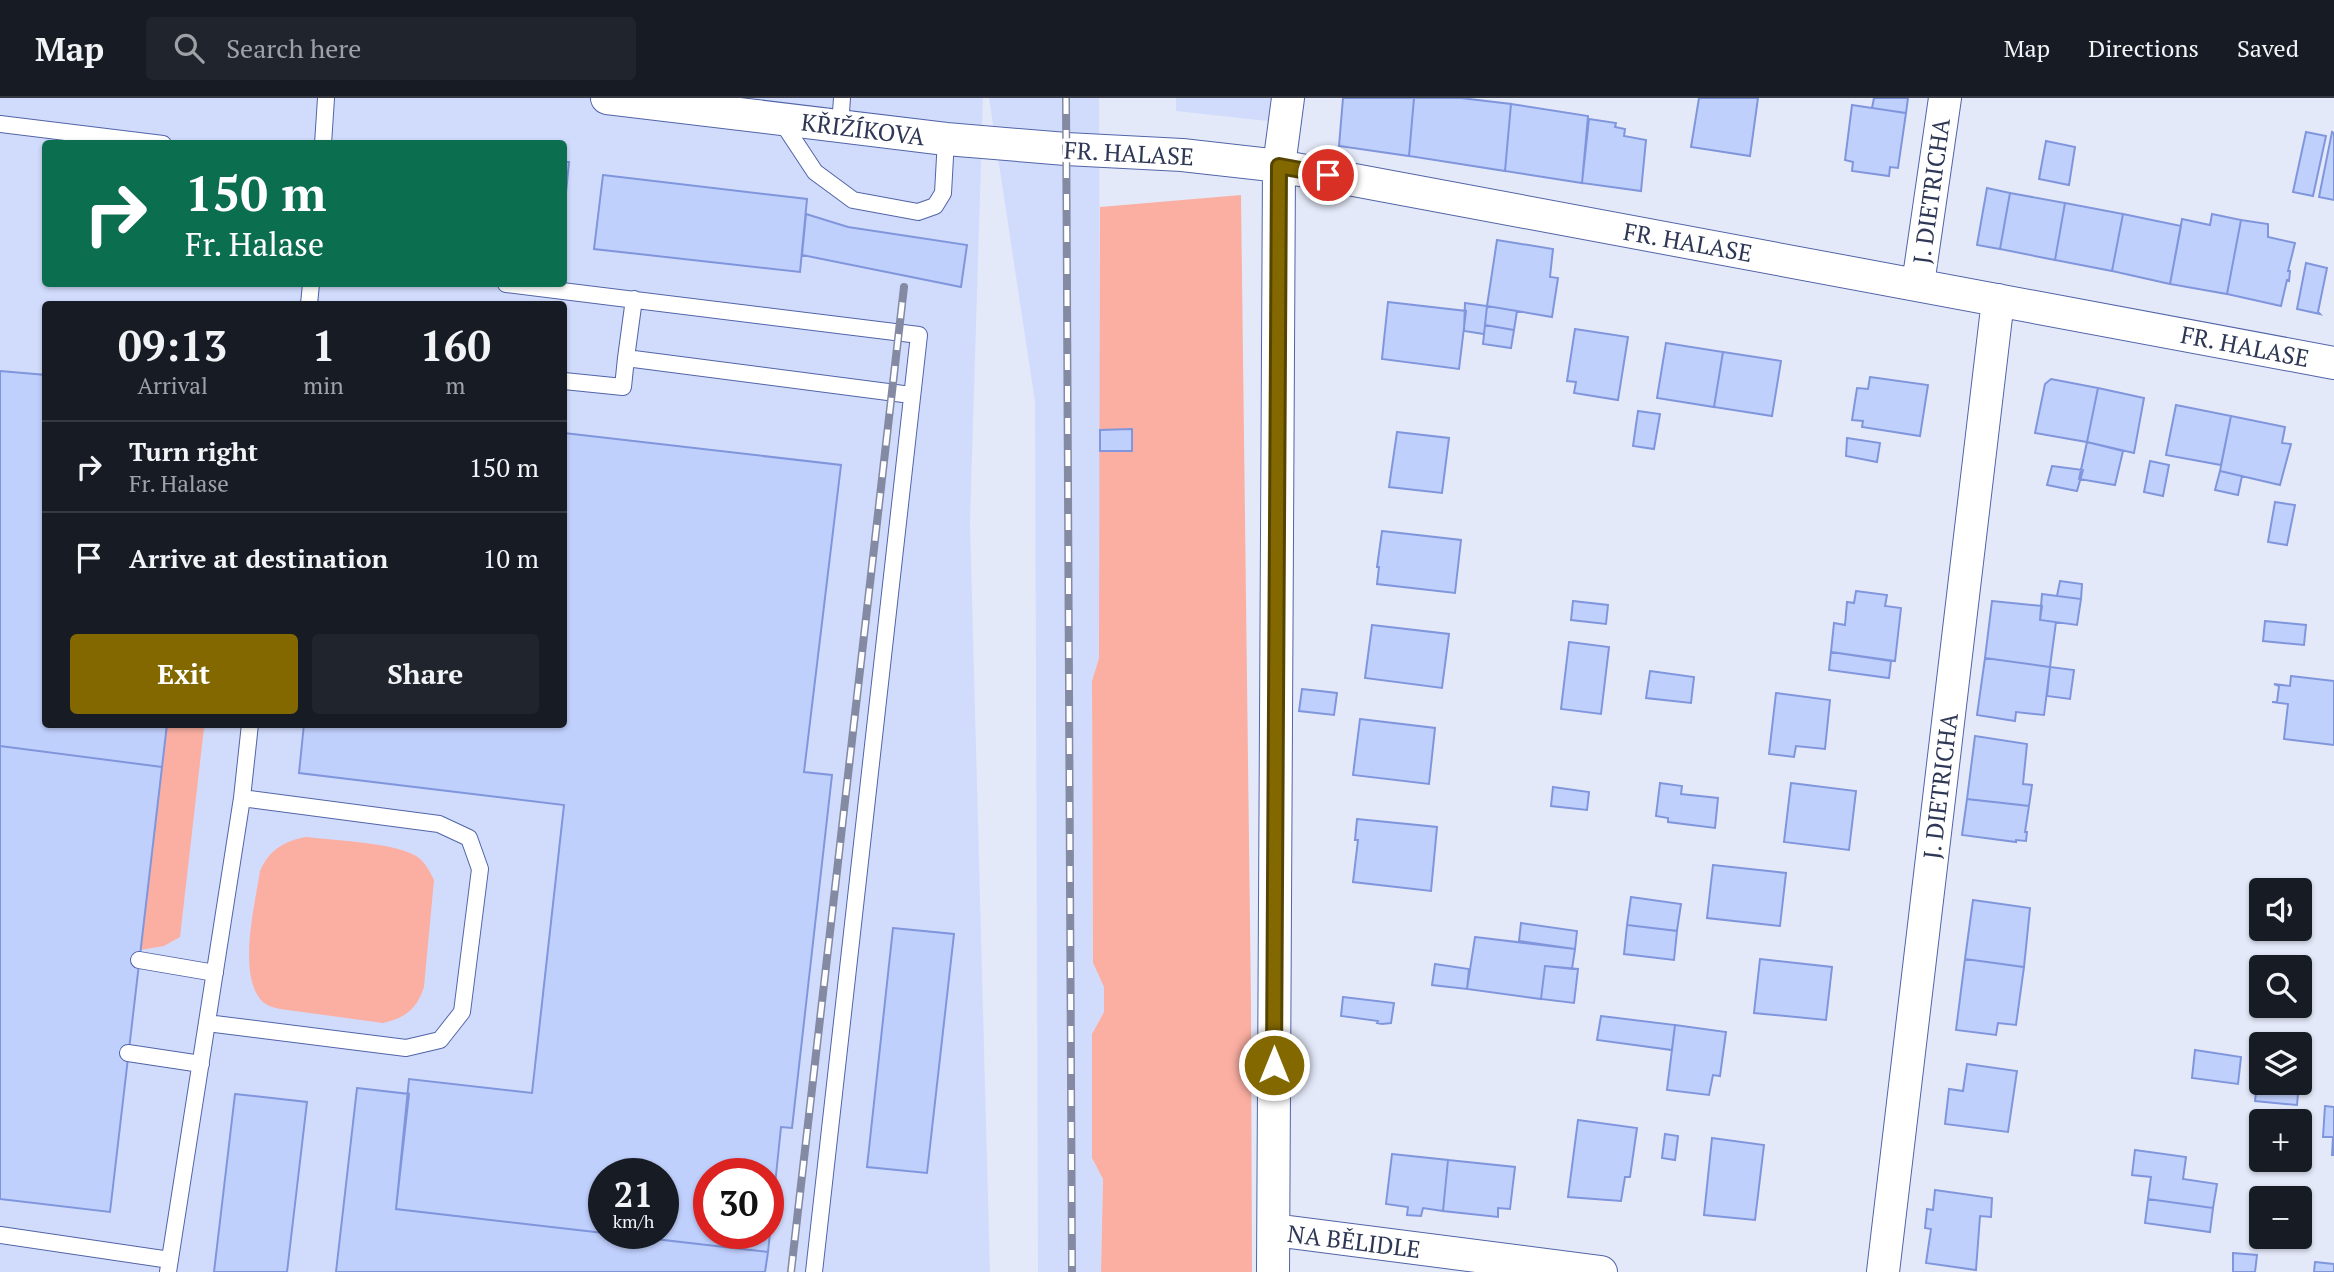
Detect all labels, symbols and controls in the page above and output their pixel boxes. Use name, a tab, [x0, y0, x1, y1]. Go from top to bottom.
search box	[146, 17, 636, 80]
text: Map	[35, 27, 104, 70]
icon: search	[170, 29, 208, 67]
text: Search here	[226, 31, 361, 65]
text: Map	[2004, 32, 2050, 64]
text: Directions	[2088, 32, 2199, 64]
text: Saved	[2237, 32, 2299, 64]
street label: KŘIŽÍKOVA	[799, 106, 927, 153]
street label: J. DIETRICHA	[1905, 115, 1957, 266]
street label: FR. HALASE	[1063, 134, 1195, 172]
pin	[1298, 145, 1358, 205]
icon: arrive	[1309, 156, 1347, 194]
text: 150 m	[185, 160, 327, 225]
icon: right	[70, 168, 161, 259]
street label: FR. HALASE	[1621, 215, 1755, 269]
text: Fr. Halase	[185, 223, 324, 265]
text: 09:13	[118, 317, 227, 373]
text: 1	[312, 317, 335, 373]
text: 160	[420, 317, 491, 373]
street label: FR. HALASE	[2178, 318, 2312, 374]
text: Arrival	[137, 370, 208, 401]
text: min	[303, 370, 344, 401]
text: m	[445, 370, 465, 401]
text: Turn right	[129, 434, 258, 468]
icon: right	[70, 448, 108, 486]
text: 150 m	[469, 450, 539, 484]
text: Fr. Halase	[129, 468, 229, 499]
icon: arrive	[70, 539, 108, 577]
text: Arrive at destination	[129, 541, 388, 575]
text: 10 m	[483, 541, 539, 575]
button: Exit	[70, 634, 298, 714]
button: Share	[312, 634, 539, 714]
street label: J. DIETRICHA	[1915, 710, 1965, 861]
map controls	[2249, 878, 2312, 1249]
button: sound	[2249, 878, 2312, 941]
button: search	[2249, 955, 2312, 1018]
position arrow	[1237, 1028, 1311, 1102]
button: layers	[2249, 1032, 2312, 1095]
button: +	[2249, 1109, 2312, 1172]
speed limit sign: 30	[693, 1158, 784, 1249]
text: 21	[614, 1171, 653, 1217]
button: −	[2249, 1186, 2312, 1249]
text: km/h	[613, 1209, 654, 1233]
street label: NA BĚLIDLE	[1286, 1217, 1422, 1265]

